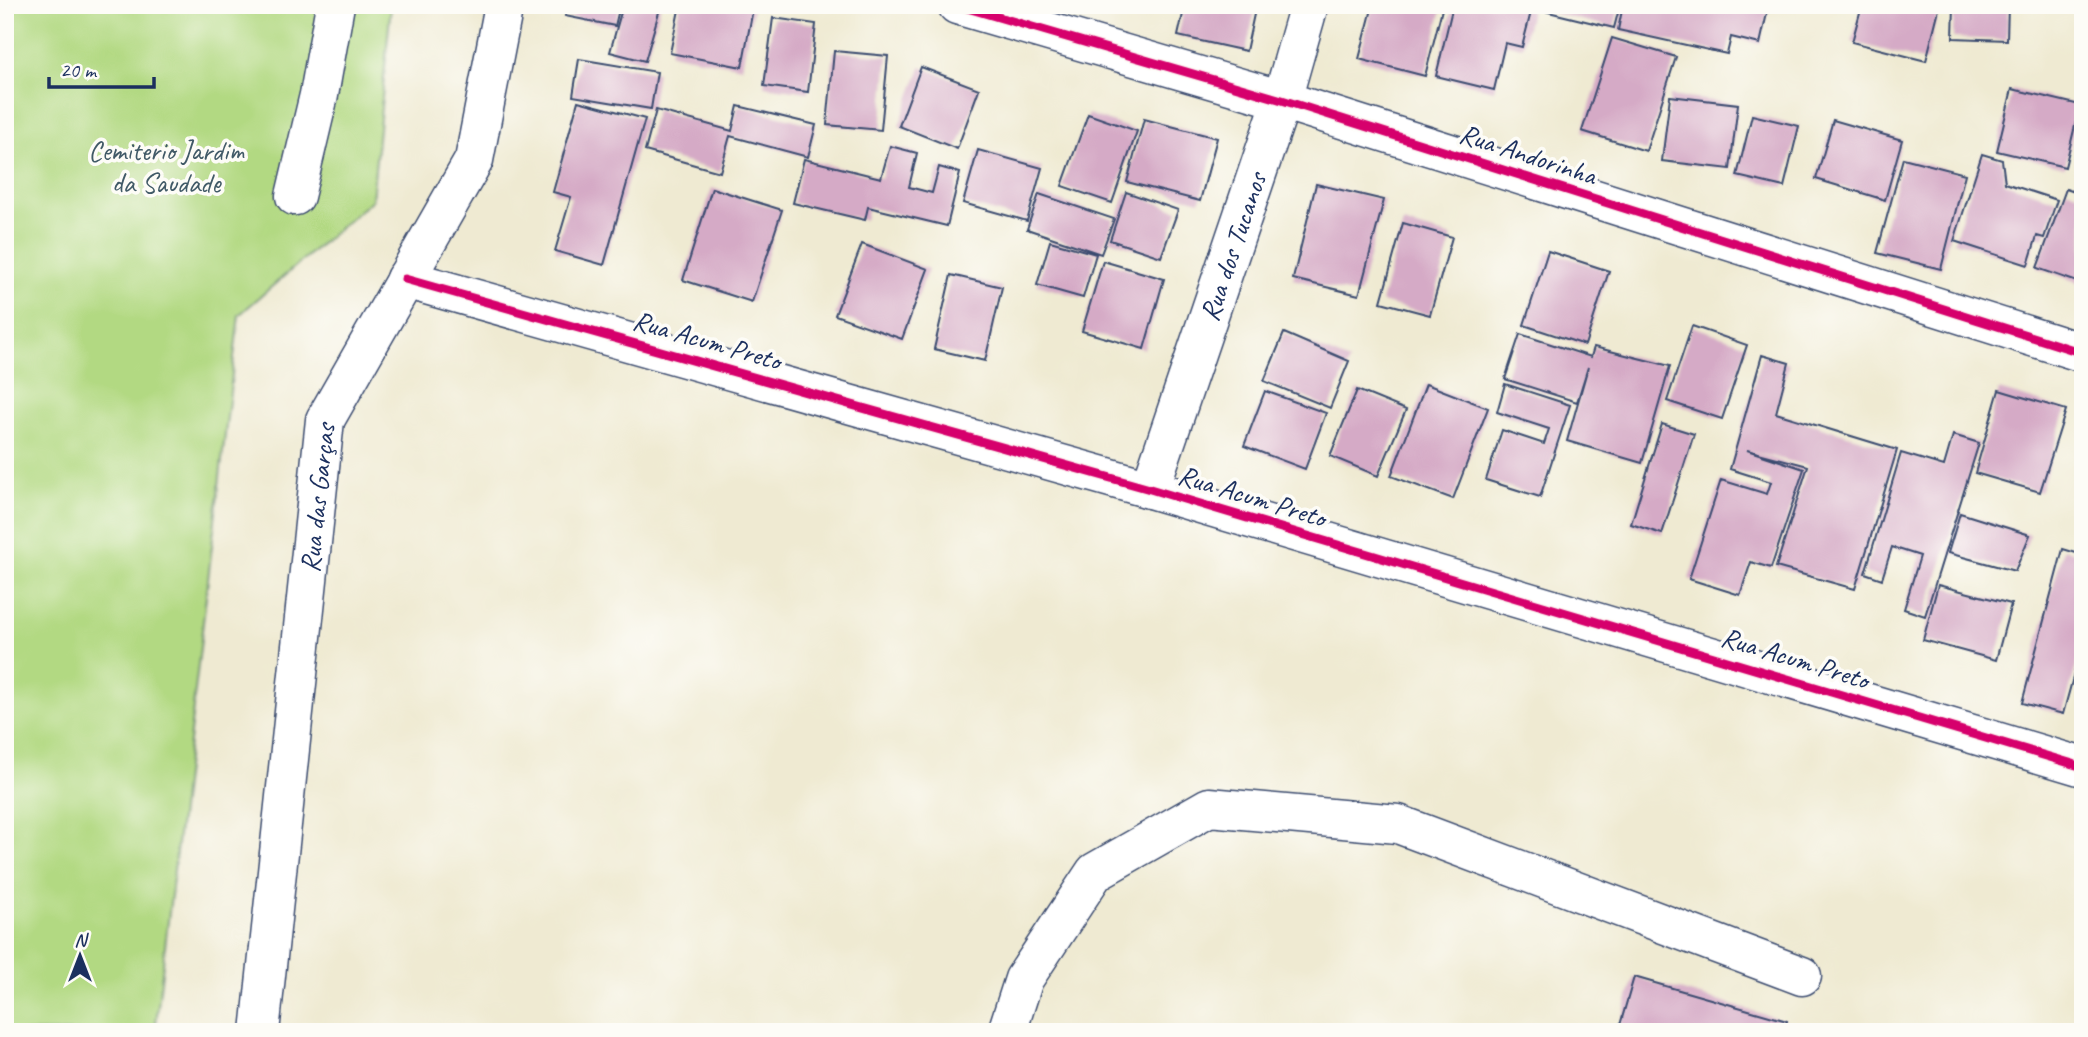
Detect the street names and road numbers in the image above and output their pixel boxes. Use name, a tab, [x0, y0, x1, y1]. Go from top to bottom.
street label: Rua Andorinha	[1455, 115, 1602, 193]
street label: Rua dos Tucanos	[1191, 166, 1274, 325]
street label: Rua Acum Preto	[629, 302, 788, 379]
street label: Rua das Garças	[291, 420, 342, 574]
street label: Rua Acum Preto	[1174, 457, 1333, 536]
street label: Rua Acum Preto	[1717, 619, 1876, 698]

